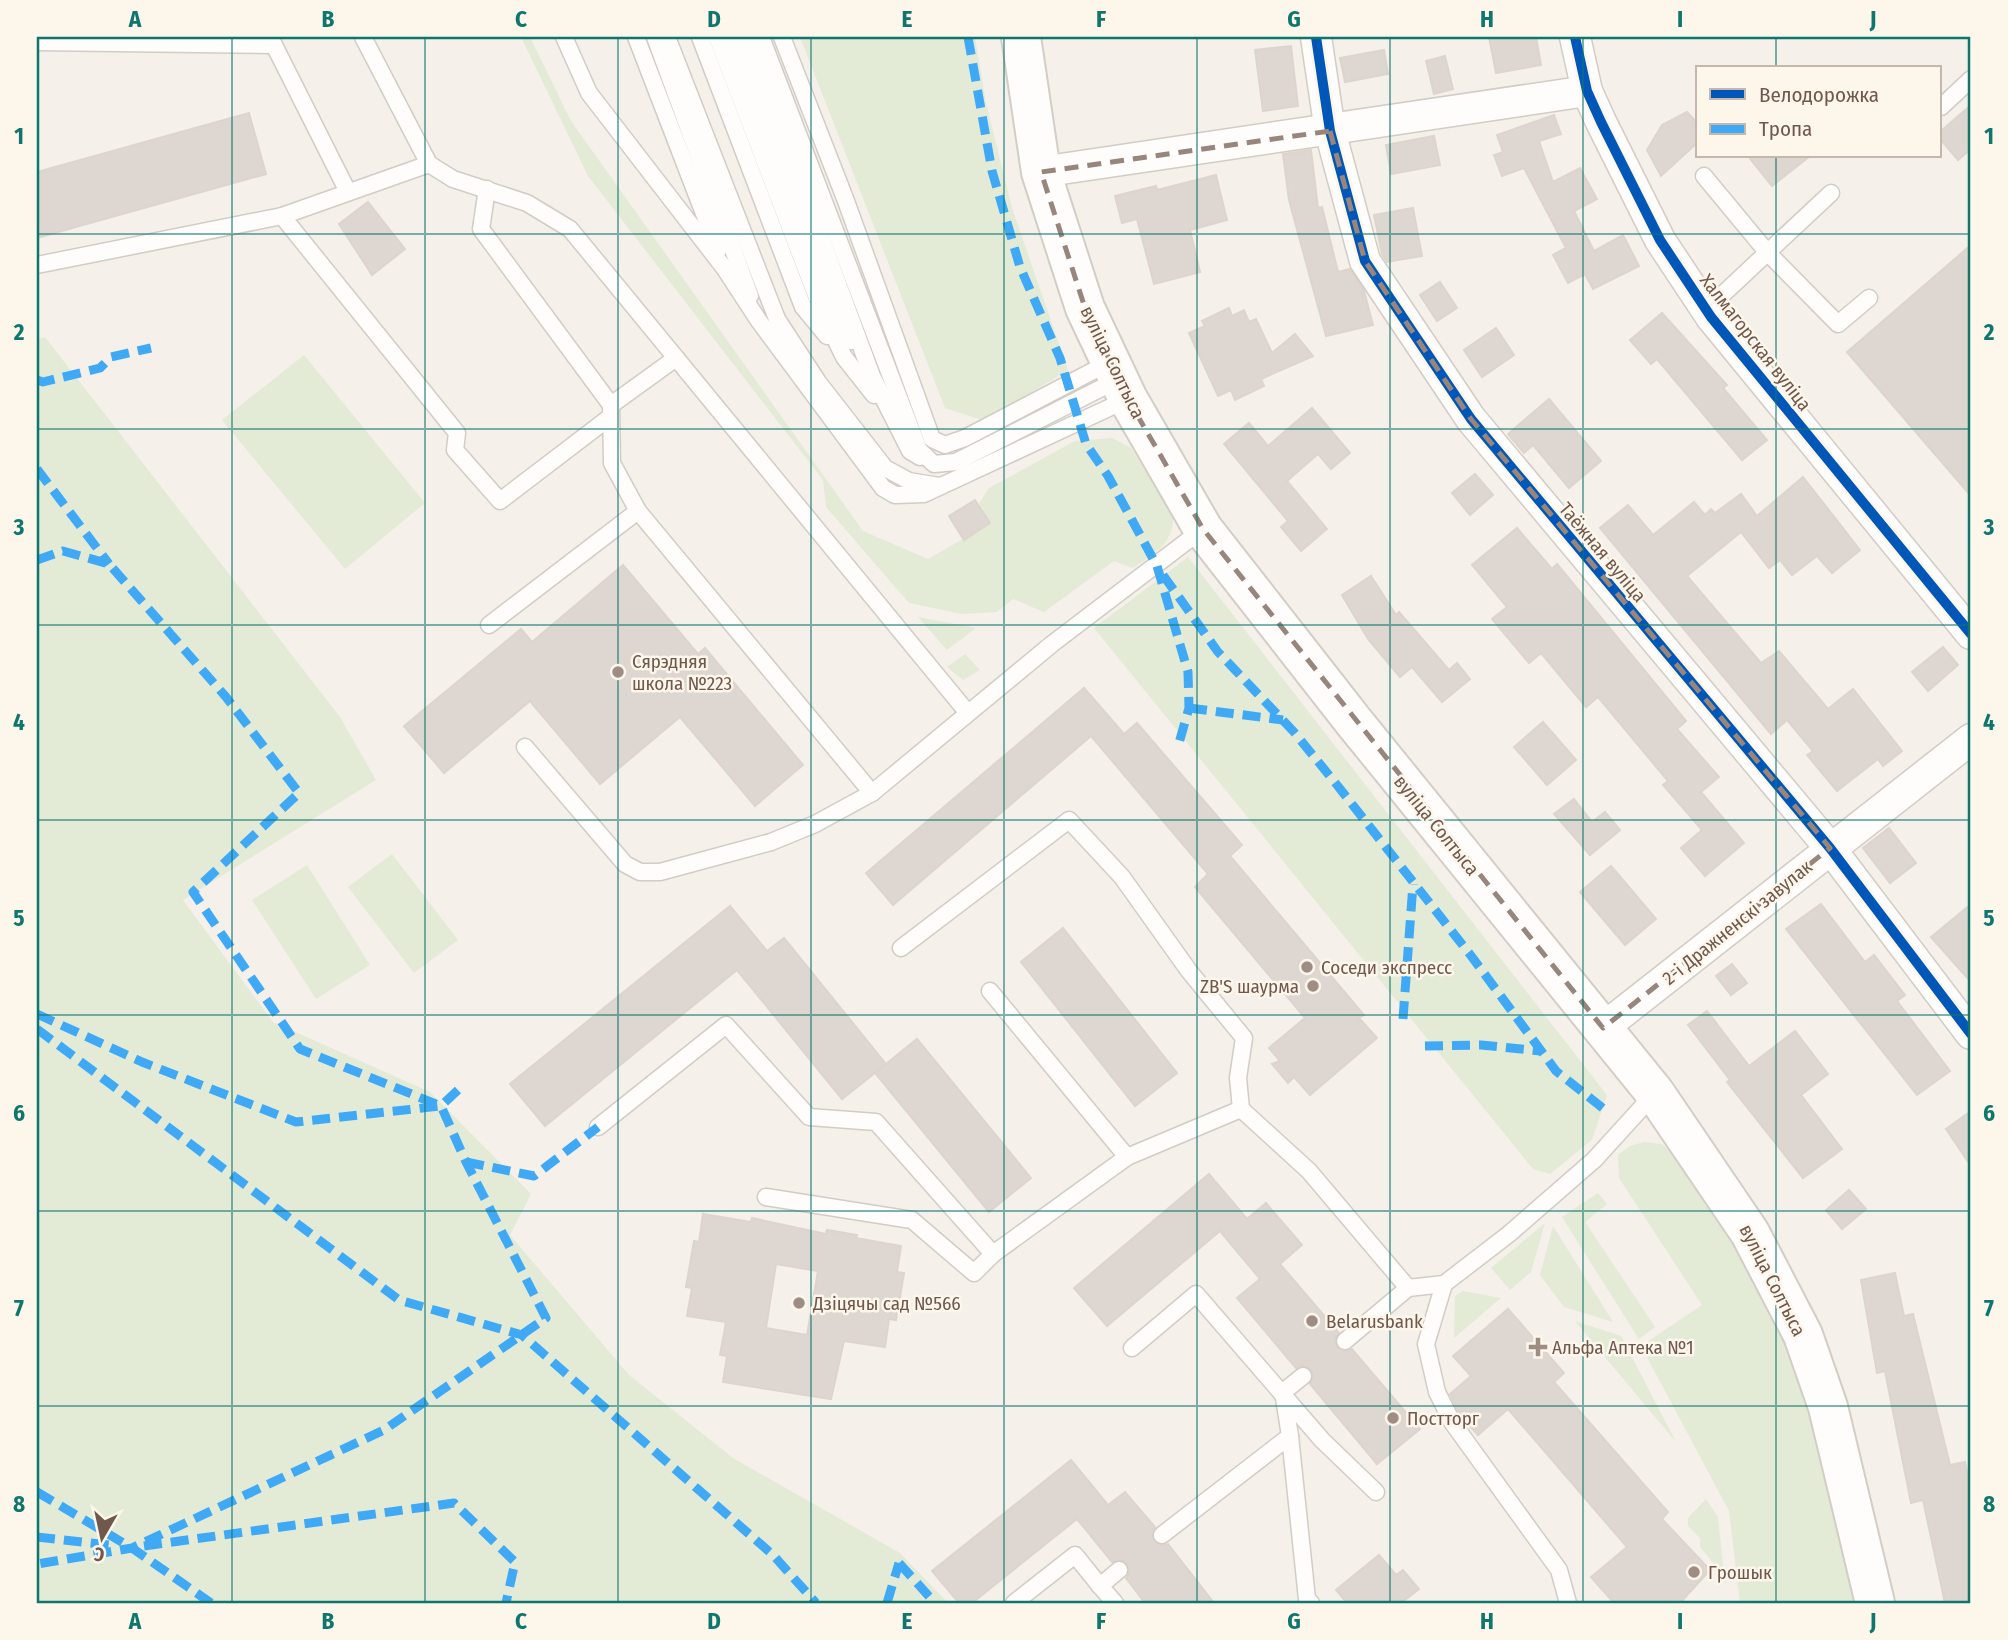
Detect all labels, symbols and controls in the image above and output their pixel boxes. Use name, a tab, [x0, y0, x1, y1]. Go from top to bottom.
text: A	[128, 5, 142, 33]
text: B	[322, 5, 335, 33]
text: C	[515, 5, 527, 33]
text: D	[707, 5, 721, 33]
text: E	[902, 5, 913, 33]
text: F	[1096, 5, 1106, 33]
text: G	[1287, 5, 1301, 33]
text: H	[1480, 5, 1494, 33]
text: I	[1677, 5, 1683, 33]
text: J	[1869, 5, 1876, 33]
legend	[1696, 66, 1941, 158]
text: Велодорожка	[1759, 82, 1879, 108]
text: Тропа	[1759, 116, 1812, 142]
text: 1	[14, 122, 24, 150]
text: 1	[1984, 122, 1994, 150]
street label: Халмагорская вуліца	[1695, 269, 1816, 415]
street label: вуліца Солтыса	[1075, 302, 1150, 422]
text: 2	[13, 318, 25, 346]
text: 2	[1983, 318, 1995, 346]
street label: Таёжная вуліца	[1554, 498, 1651, 607]
text: 3	[13, 513, 25, 541]
text: 3	[1983, 513, 1995, 541]
place label: Сярэдняя школа №223	[632, 650, 732, 695]
marker: Сярэдняя школа №223	[610, 664, 626, 680]
text: 4	[13, 708, 25, 736]
text: 4	[1983, 708, 1995, 736]
street label: вуліца Солтыса	[1389, 771, 1484, 880]
street label: 2-і Дражненскі завулак	[1658, 855, 1817, 990]
text: 5	[13, 904, 25, 932]
text: 5	[1983, 904, 1995, 932]
place label: Соседи экспресс	[1321, 956, 1452, 979]
marker: Соседи экспресс	[1299, 959, 1315, 975]
place label: ZB'S шаурма	[1200, 975, 1299, 998]
marker: ZB'S шаурма	[1305, 978, 1321, 994]
text: 6	[13, 1099, 25, 1127]
text: 6	[1983, 1099, 1995, 1127]
street label: вуліца Солтыса	[1735, 1220, 1811, 1340]
place label: Дзіцячы сад №566	[812, 1292, 961, 1315]
text: 7	[14, 1294, 24, 1322]
text: 7	[1984, 1294, 1994, 1322]
marker: Дзіцячы сад №566	[791, 1295, 807, 1311]
place label: Belarusbank	[1326, 1310, 1423, 1333]
marker: Belarusbank	[1304, 1313, 1320, 1329]
place label: Альфа Аптека №1	[1552, 1336, 1694, 1359]
marker: Альфа Аптека №1	[1530, 1339, 1546, 1355]
place label: Постторг	[1407, 1407, 1480, 1430]
marker: Постторг	[1385, 1410, 1401, 1426]
text: 8	[13, 1490, 25, 1518]
text: 8	[1983, 1490, 1995, 1518]
north arrow	[66, 1504, 136, 1574]
text: С	[93, 1542, 106, 1566]
place label: Грошык	[1708, 1561, 1772, 1584]
marker: Грошык	[1686, 1564, 1702, 1580]
text: A	[128, 1607, 142, 1635]
text: B	[322, 1607, 335, 1635]
text: C	[515, 1607, 527, 1635]
text: D	[707, 1607, 721, 1635]
text: E	[902, 1607, 913, 1635]
text: F	[1096, 1607, 1106, 1635]
text: G	[1287, 1607, 1301, 1635]
text: H	[1480, 1607, 1494, 1635]
text: I	[1677, 1607, 1683, 1635]
text: J	[1869, 1607, 1876, 1635]

